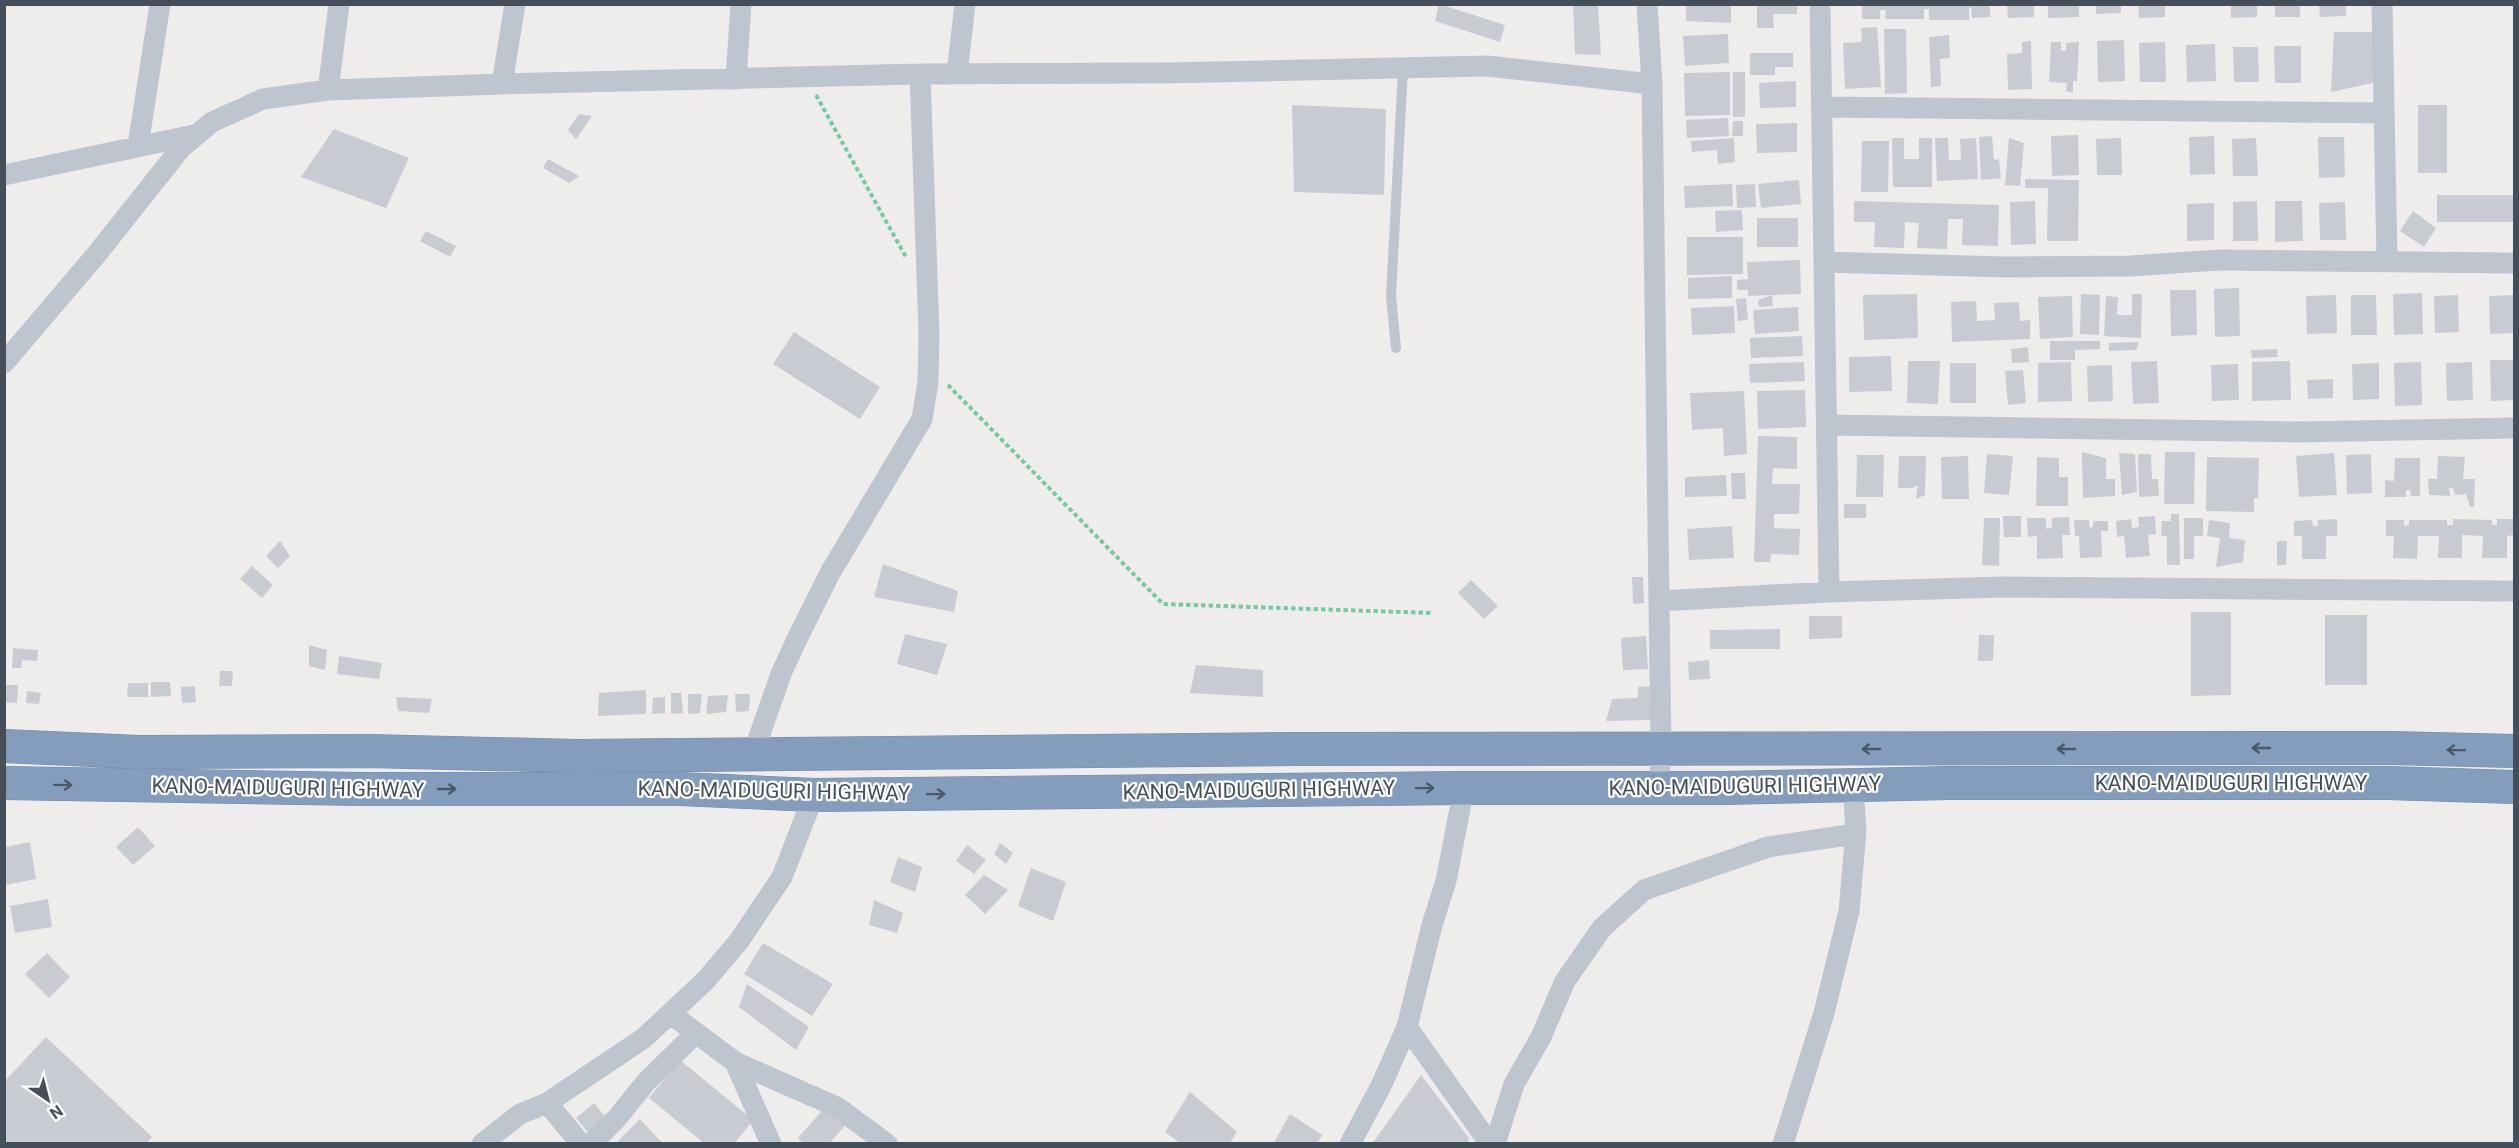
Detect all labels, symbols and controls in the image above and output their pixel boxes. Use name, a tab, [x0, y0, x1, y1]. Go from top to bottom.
one-way arrow	[1862, 743, 1882, 755]
one-way arrow	[2057, 743, 2077, 755]
one-way arrow	[2252, 743, 2272, 754]
one-way arrow	[2447, 744, 2467, 755]
street label: KANO-MAIDUGURI HIGHWAY	[2095, 771, 2368, 795]
street label: KANO-MAIDUGURI HIGHWAY	[1608, 772, 1882, 800]
street label: KANO-MAIDUGURI HIGHWAY	[151, 774, 425, 802]
street label: KANO-MAIDUGURI HIGHWAY	[1122, 776, 1396, 804]
street label: KANO-MAIDUGURI HIGHWAY	[637, 777, 911, 805]
one-way arrow	[52, 779, 72, 791]
one-way arrow	[1414, 782, 1434, 794]
one-way arrow	[436, 783, 456, 795]
one-way arrow	[925, 788, 945, 800]
north arrow	[18, 1070, 78, 1130]
text: N	[46, 1101, 66, 1123]

